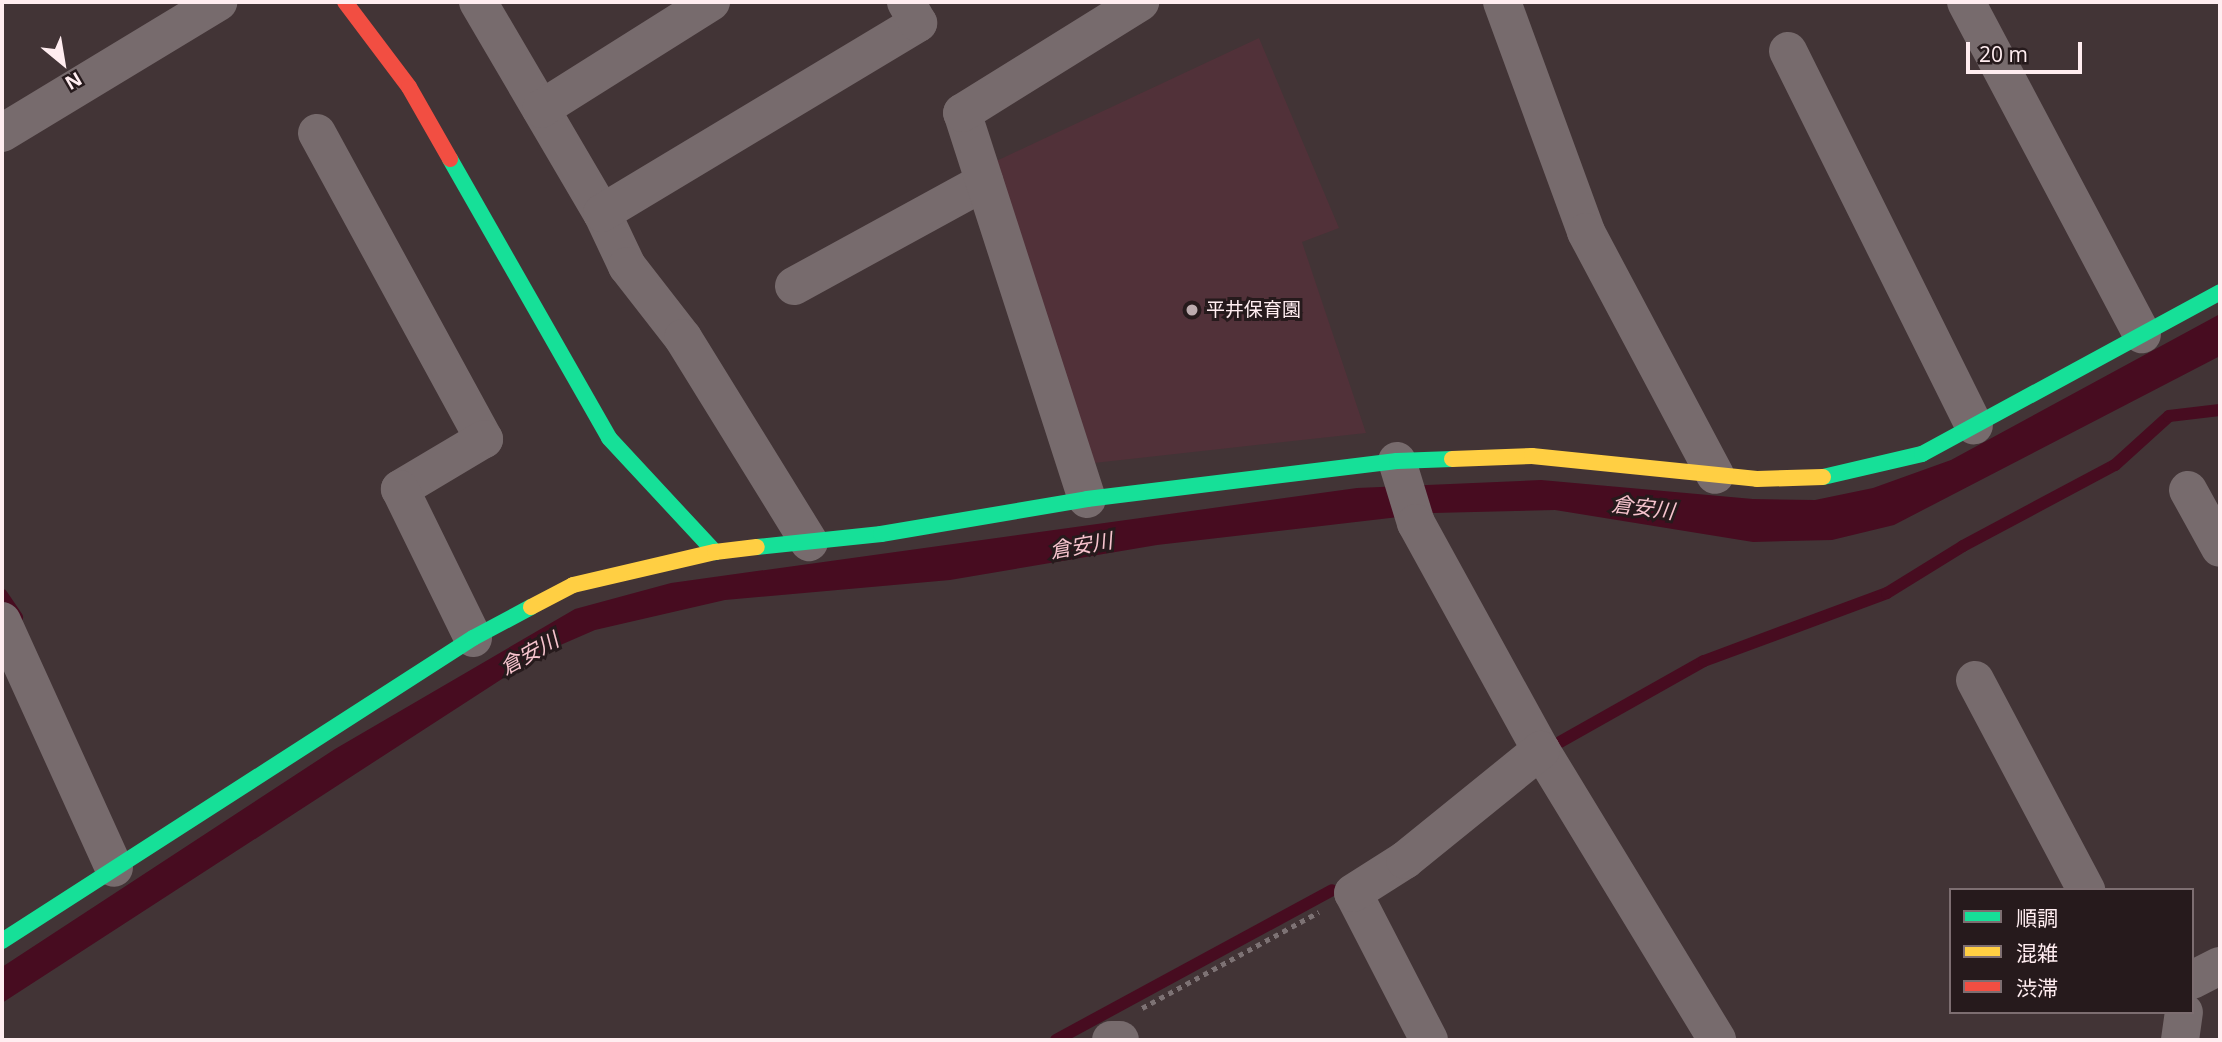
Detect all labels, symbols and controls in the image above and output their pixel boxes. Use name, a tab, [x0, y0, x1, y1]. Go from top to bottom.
north arrow	[28, 28, 98, 98]
scale bar	[1970, 28, 2086, 72]
text: 20 m	[1979, 40, 2028, 68]
text: N	[60, 66, 87, 96]
place label: 平井保育園	[1206, 299, 1301, 321]
marker: 平井保育園	[1184, 302, 1200, 318]
water label: 倉安川	[1610, 491, 1676, 523]
water label: 倉安川	[1048, 527, 1114, 563]
water label: 倉安川	[495, 627, 563, 679]
legend	[1949, 888, 2194, 1014]
text: 順調	[2016, 904, 2058, 932]
text: 混雑	[2016, 939, 2058, 967]
text: 渋滞	[2016, 974, 2058, 1002]

